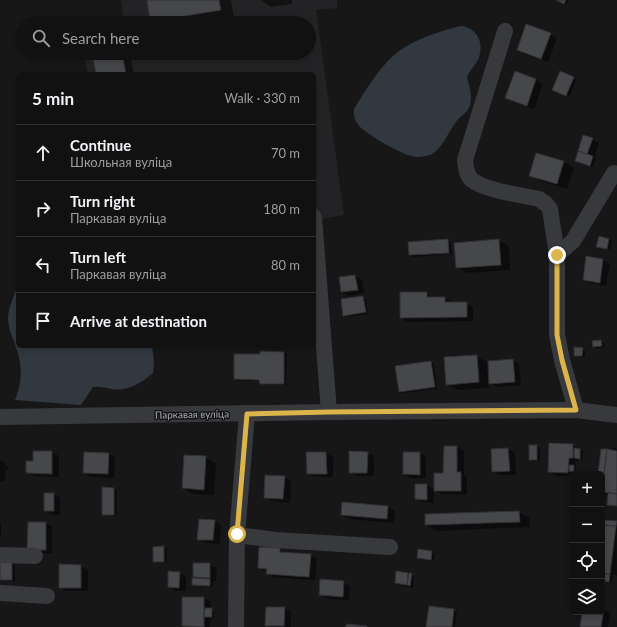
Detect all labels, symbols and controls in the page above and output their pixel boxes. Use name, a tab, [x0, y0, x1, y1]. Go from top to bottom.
search box	[16, 16, 316, 60]
icon: search	[30, 27, 52, 49]
text: Search here	[62, 29, 139, 47]
text: 5 min	[32, 88, 74, 109]
text: Walk · 330 m	[224, 90, 300, 106]
text: Continue	[70, 136, 131, 154]
icon: ahead	[32, 142, 54, 164]
text: 70 m	[271, 145, 300, 161]
text: Школьная вуліца	[70, 154, 172, 170]
text: Turn right	[70, 192, 135, 210]
icon: right	[32, 198, 54, 220]
text: 180 m	[263, 201, 300, 217]
text: Паркавая вуліца	[70, 210, 166, 226]
route end	[548, 246, 566, 264]
text: Turn left	[70, 248, 126, 266]
icon: left	[32, 254, 54, 276]
text: 80 m	[271, 257, 300, 273]
text: Паркавая вуліца	[70, 266, 166, 282]
icon: arrive	[32, 310, 54, 332]
text: Arrive at destination	[70, 312, 207, 330]
street label: Паркавая вуліца	[155, 407, 229, 421]
map controls	[569, 471, 605, 615]
button: +	[569, 471, 605, 507]
button: −	[569, 507, 605, 543]
route start	[228, 525, 246, 543]
button: locate	[569, 543, 605, 579]
button: layers	[569, 579, 605, 615]

